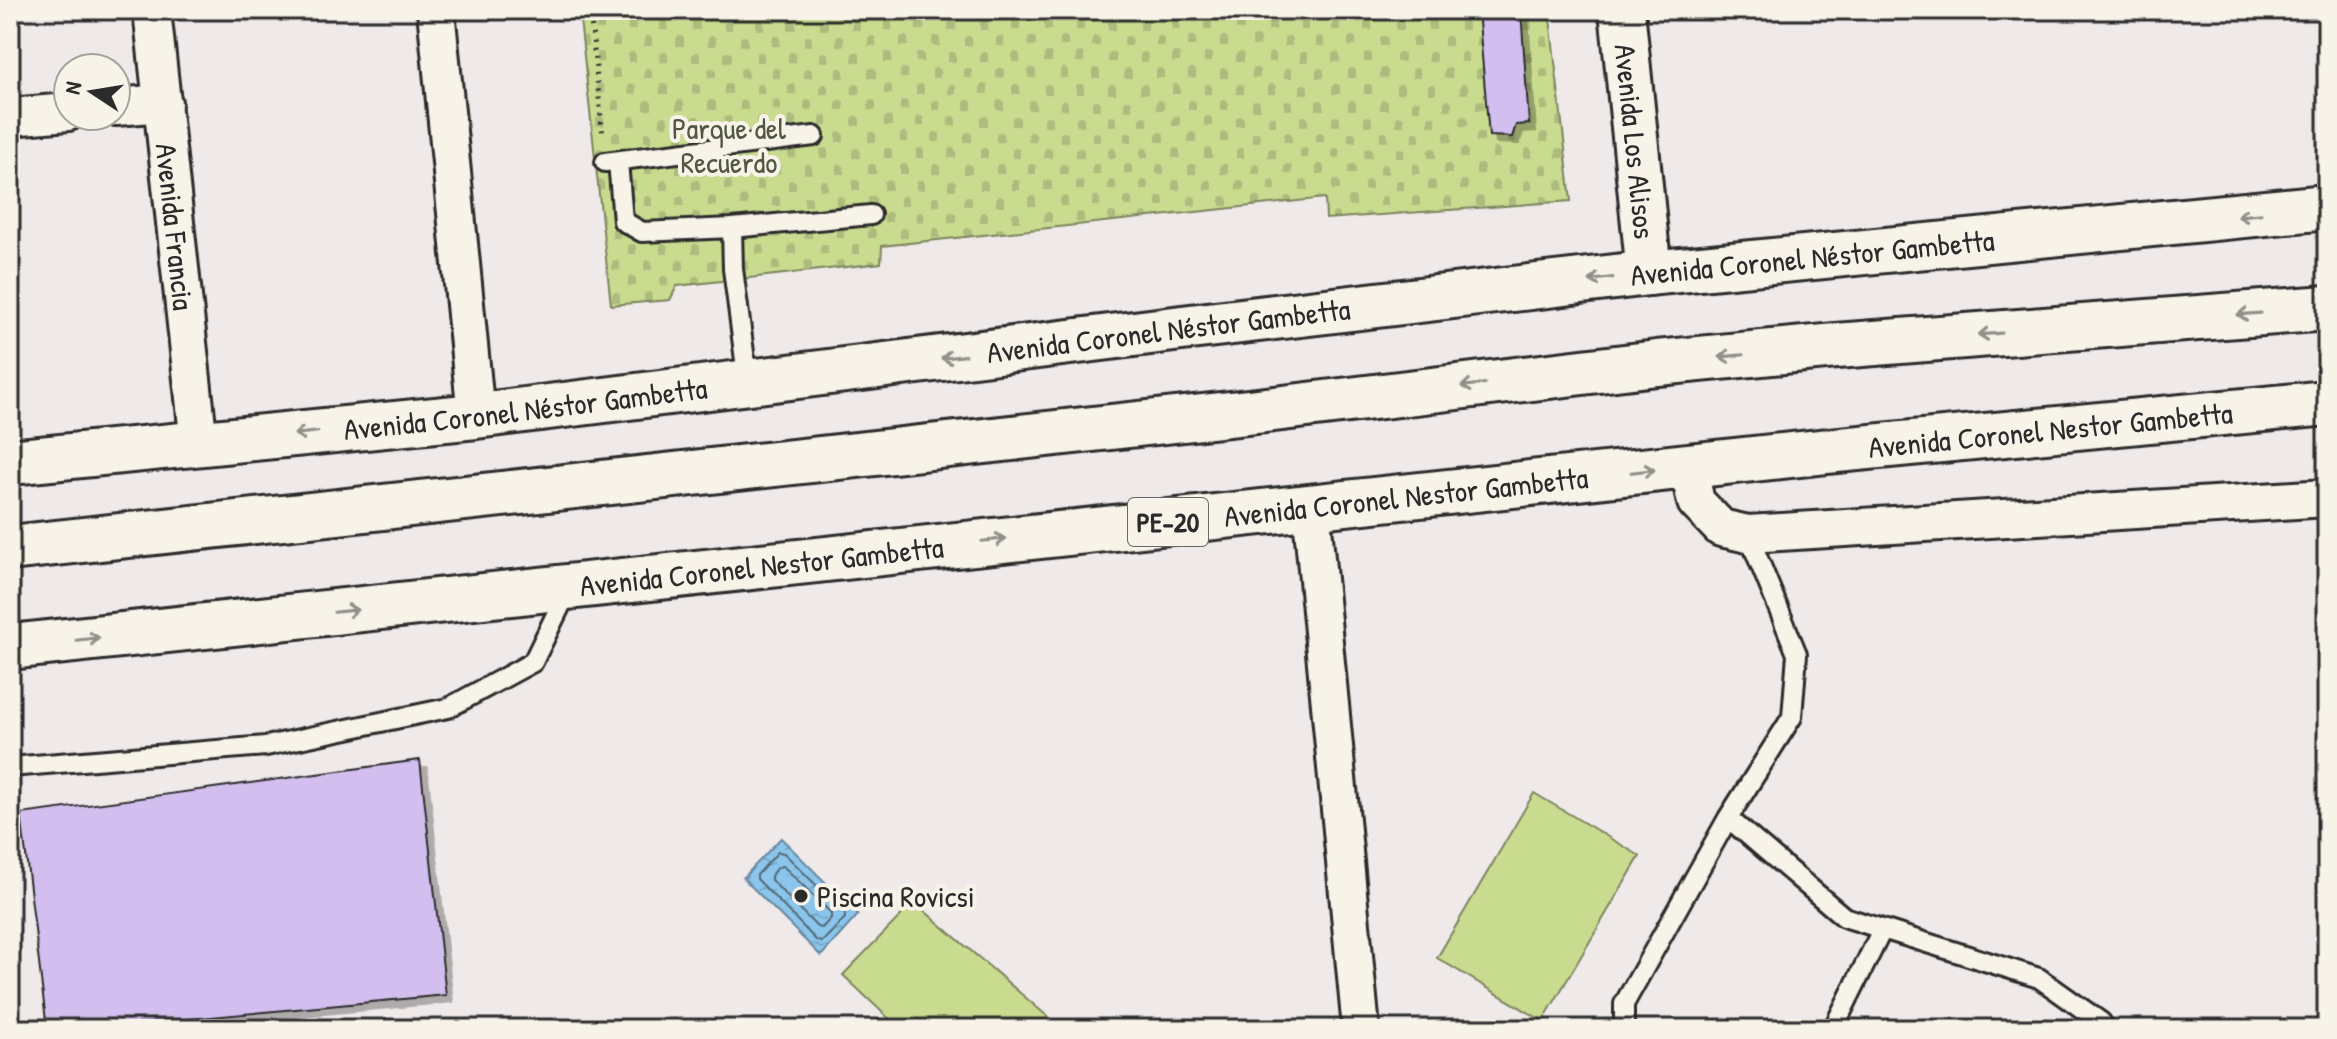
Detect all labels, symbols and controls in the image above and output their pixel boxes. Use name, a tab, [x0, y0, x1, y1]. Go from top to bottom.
street label: Avenida Los Alisos	[1606, 42, 1665, 241]
north arrow	[52, 52, 132, 132]
text: N	[57, 79, 88, 97]
park label: Parque del Recuerdo	[672, 108, 786, 182]
street label: Avenida Francia	[147, 141, 204, 312]
one-way arrow	[2236, 208, 2263, 223]
street label: Avenida Coronel Néstor Gambetta	[1628, 219, 1996, 295]
one-way arrow	[1588, 272, 1614, 287]
street label: Avenida Coronel Néstor Gambetta	[985, 288, 1352, 372]
one-way arrow	[2236, 307, 2263, 322]
one-way arrow	[1977, 327, 2004, 342]
one-way arrow	[1718, 348, 1745, 363]
one-way arrow	[941, 350, 966, 365]
street label: Avenida Coronel Néstor Gambetta	[342, 367, 709, 449]
one-way arrow	[1460, 377, 1486, 392]
street label: Avenida Coronel Nestor Gambetta	[1867, 392, 2235, 467]
one-way arrow	[293, 426, 320, 441]
street label: Avenida Coronel Nestor Gambetta	[1222, 457, 1590, 536]
one-way arrow	[1629, 464, 1655, 479]
road number: PE-20	[1128, 498, 1208, 546]
street label: Avenida Coronel Nestor Gambetta	[578, 526, 946, 605]
one-way arrow	[980, 533, 1007, 548]
one-way arrow	[332, 603, 359, 618]
one-way arrow	[74, 631, 100, 646]
place label: Piscina Rovicsi	[817, 876, 975, 916]
marker: Piscina Rovicsi	[792, 887, 810, 905]

